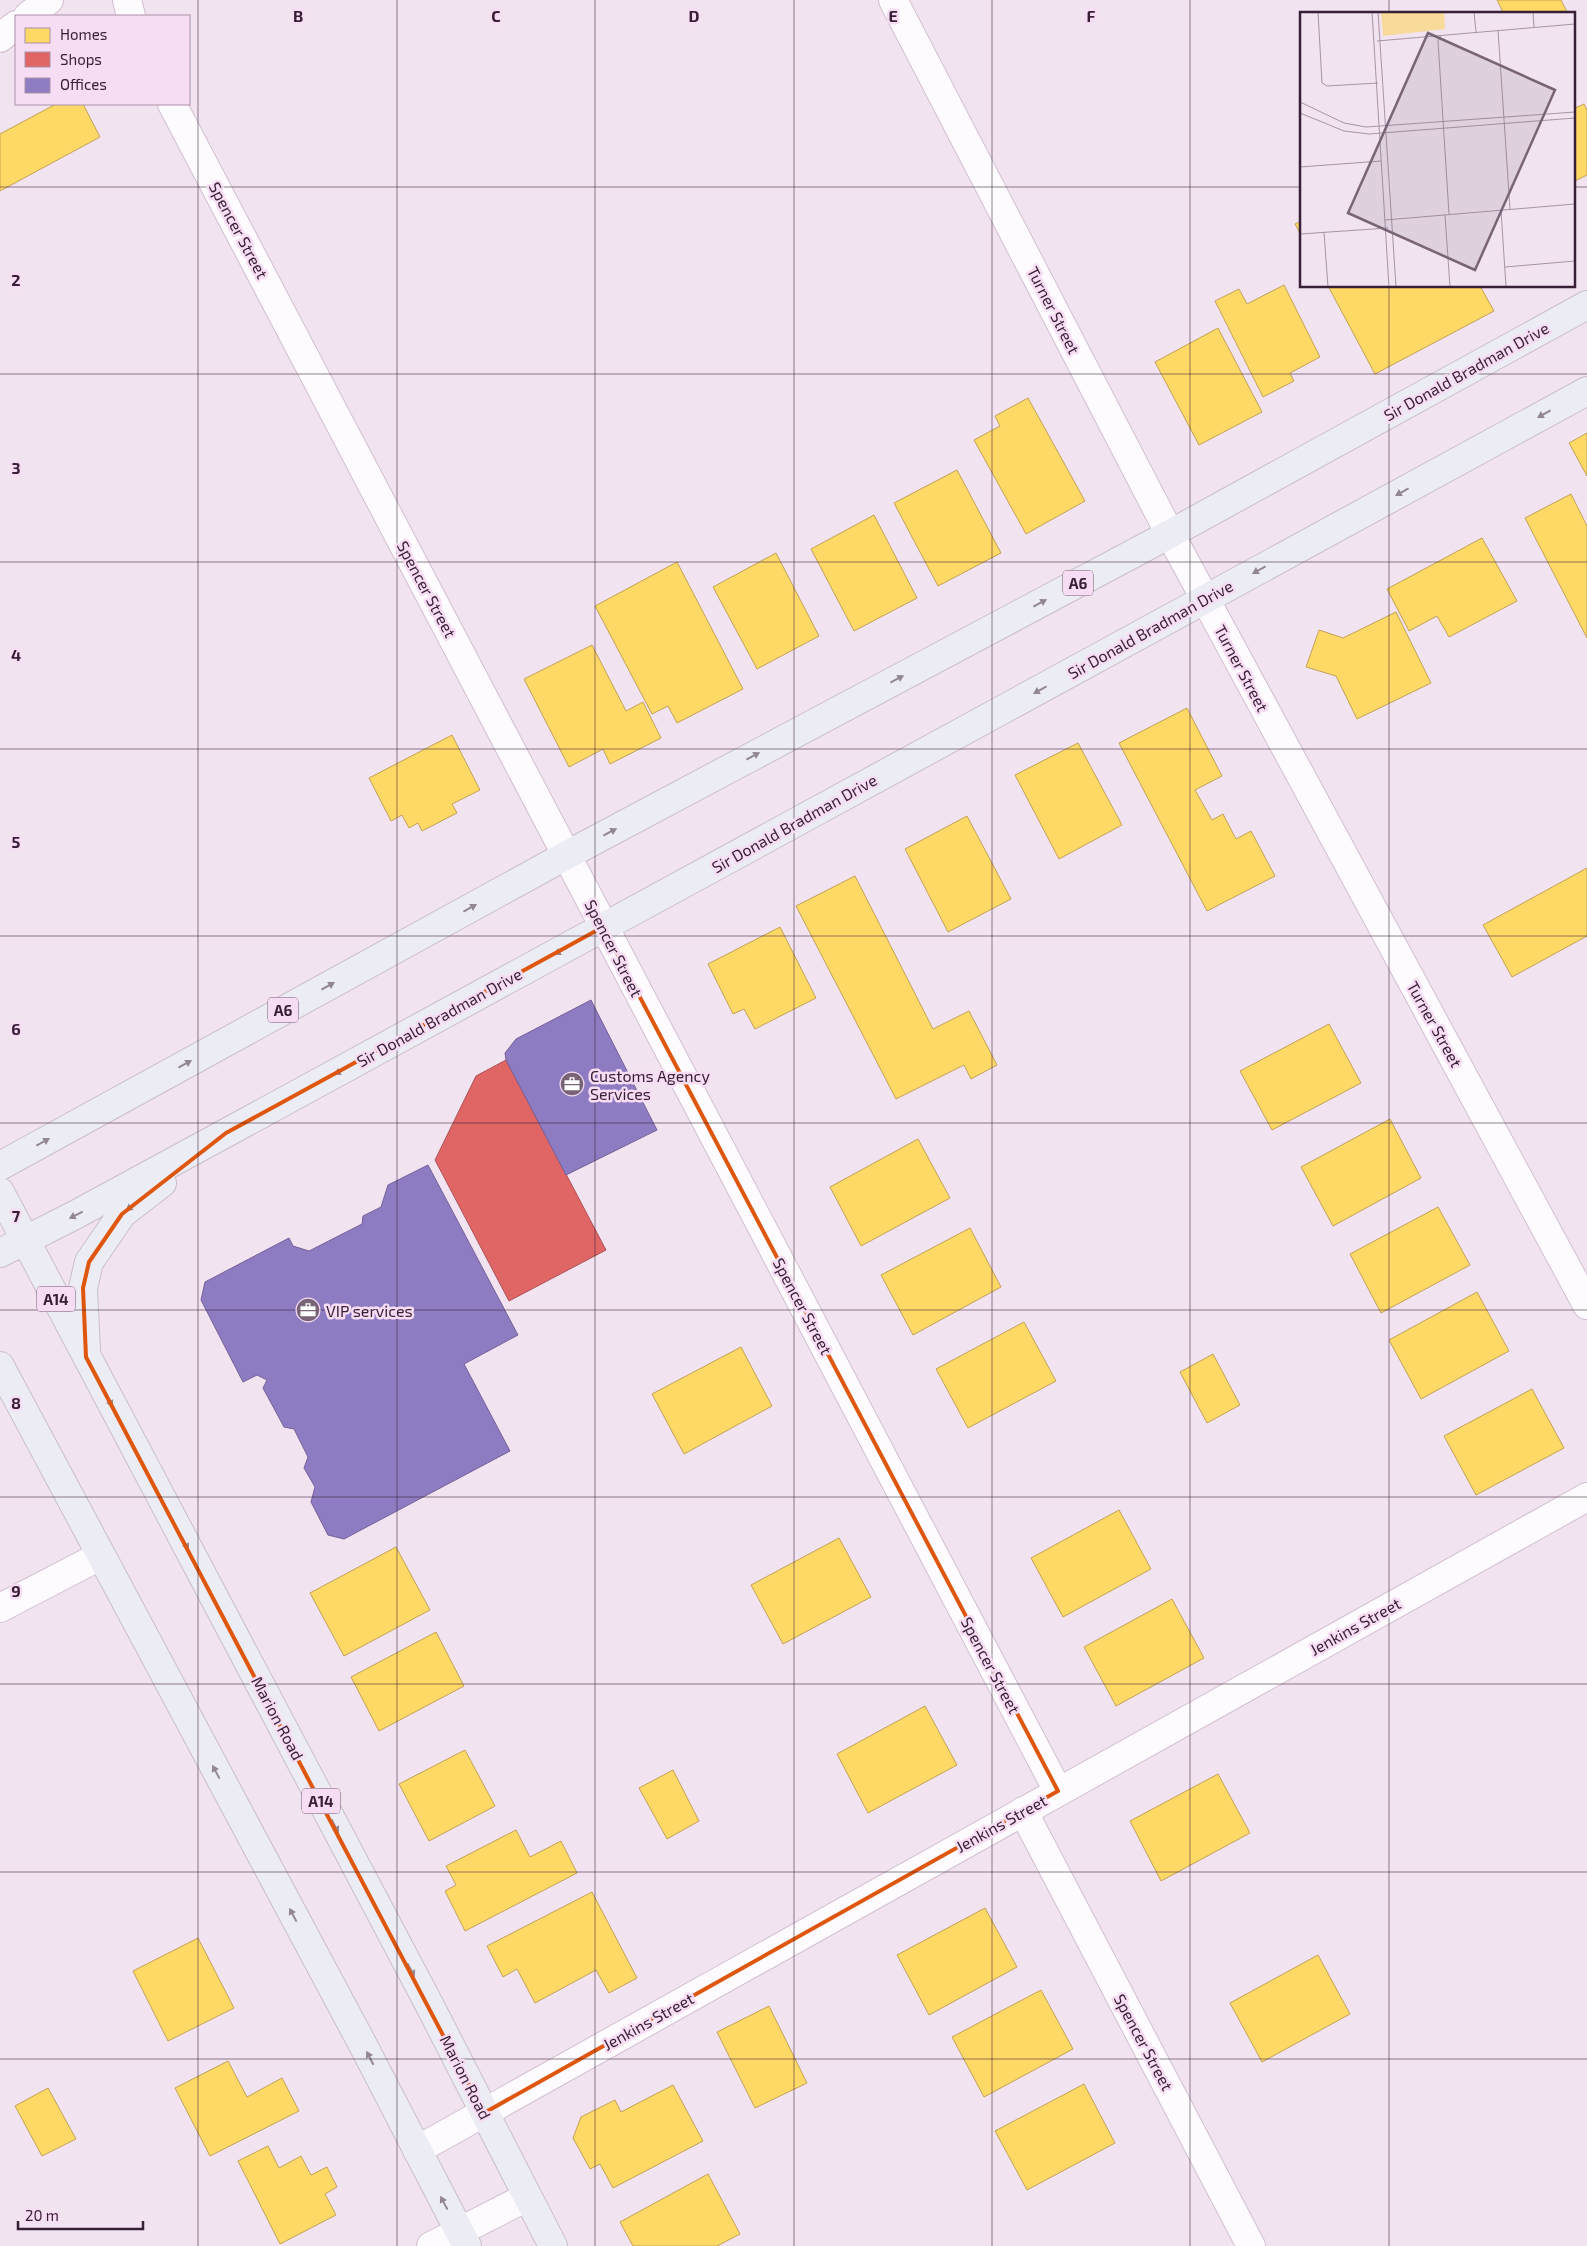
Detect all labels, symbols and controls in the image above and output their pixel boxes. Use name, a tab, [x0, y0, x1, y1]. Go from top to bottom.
text: B	[293, 6, 303, 25]
text: C	[491, 6, 501, 25]
text: D	[689, 6, 700, 25]
text: E	[888, 6, 898, 25]
text: F	[1087, 6, 1096, 25]
inset map	[1300, 12, 1574, 288]
legend	[15, 15, 190, 105]
text: Homes	[60, 25, 107, 43]
text: Shops	[60, 50, 102, 68]
text: Offices	[60, 75, 107, 93]
street label: Spencer Street	[206, 179, 272, 281]
street label: Turner Street	[1024, 263, 1084, 357]
text: 2	[11, 270, 21, 289]
street label: Sir Donald Bradman Drive	[1380, 318, 1552, 424]
one-way arrow	[1537, 410, 1552, 418]
text: 3	[11, 458, 21, 477]
one-way arrow	[1394, 488, 1409, 496]
street label: Spencer Street	[394, 538, 460, 640]
one-way arrow	[1252, 566, 1266, 574]
road number: A6	[1063, 570, 1093, 596]
street label: Sir Donald Bradman Drive	[1064, 576, 1236, 682]
one-way arrow	[1033, 599, 1047, 607]
street label: Turner Street	[1211, 621, 1273, 715]
text: 4	[11, 645, 21, 664]
one-way arrow	[889, 675, 904, 683]
one-way arrow	[1033, 685, 1046, 694]
one-way arrow	[746, 751, 760, 760]
street label: Sir Donald Bradman Drive	[708, 770, 880, 876]
one-way arrow	[602, 828, 617, 836]
text: 5	[12, 832, 21, 851]
street label: Spencer Street	[581, 896, 647, 1000]
one-way arrow	[463, 903, 477, 912]
one-way arrow	[553, 947, 568, 955]
street label: Sir Donald Bradman Drive	[353, 964, 525, 1070]
street label: Turner Street	[1404, 978, 1466, 1070]
one-way arrow	[320, 982, 335, 990]
road number: A6	[268, 998, 298, 1022]
text: 6	[11, 1019, 21, 1038]
one-way arrow	[178, 1060, 192, 1068]
one-way arrow	[335, 1066, 348, 1075]
place label: Customs Agency Services	[590, 1066, 710, 1103]
office icon: Customs Agency Services	[559, 1071, 585, 1097]
one-way arrow	[36, 1138, 49, 1147]
one-way arrow	[126, 1201, 139, 1211]
text: 7	[12, 1206, 21, 1225]
one-way arrow	[68, 1211, 83, 1219]
street label: Spencer Street	[770, 1255, 836, 1357]
road number: A14	[37, 1286, 75, 1312]
office icon: VIP services	[295, 1297, 321, 1323]
place label: VIP services	[326, 1301, 413, 1320]
one-way arrow	[105, 1392, 113, 1407]
text: 8	[11, 1393, 21, 1412]
one-way arrow	[181, 1536, 189, 1551]
text: 9	[11, 1581, 21, 1600]
street label: Jenkins Street	[1306, 1593, 1404, 1659]
street label: Spencer Street	[958, 1614, 1024, 1716]
street label: Marion Road	[248, 1673, 308, 1763]
one-way arrow	[212, 1765, 220, 1779]
road number: A14	[302, 1788, 340, 1814]
street label: Jenkins Street	[952, 1790, 1050, 1856]
one-way arrow	[330, 1819, 339, 1833]
one-way arrow	[289, 1908, 297, 1922]
one-way arrow	[406, 1963, 415, 1977]
street label: Jenkins Street	[599, 1988, 697, 2054]
street label: Spencer Street	[1111, 1991, 1177, 2093]
street label: Marion Road	[437, 2032, 495, 2122]
one-way arrow	[366, 2051, 374, 2066]
one-way arrow	[440, 2196, 448, 2210]
scale bar	[18, 2198, 142, 2230]
text: 20 m	[25, 2206, 59, 2224]

